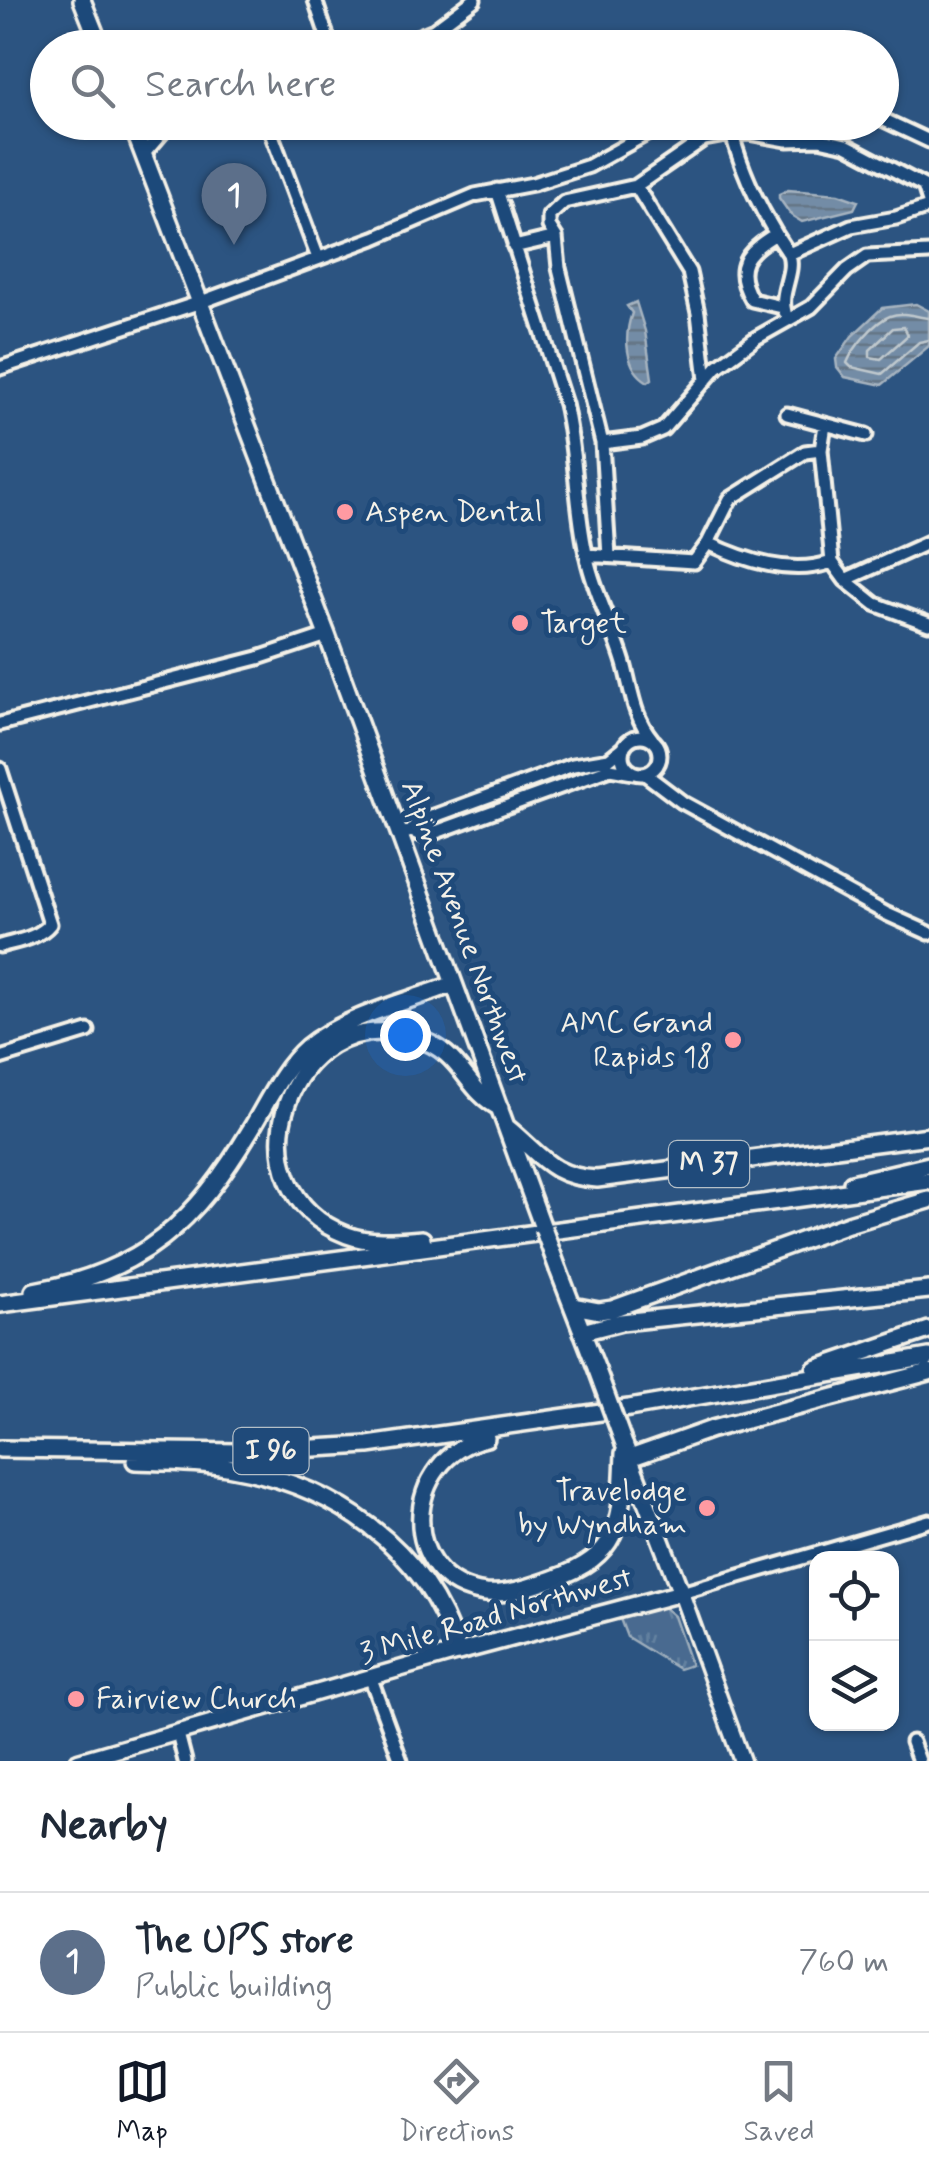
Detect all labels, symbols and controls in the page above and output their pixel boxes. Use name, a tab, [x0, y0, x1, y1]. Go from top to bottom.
search box	[30, 30, 899, 140]
icon: search	[65, 58, 120, 113]
text: Search here	[145, 61, 336, 110]
pin: 1	[202, 162, 266, 245]
place label: Aspen Dental	[365, 493, 542, 532]
marker: Aspen Dental	[334, 501, 356, 523]
place label: Target	[540, 604, 627, 645]
marker: Target	[509, 612, 531, 634]
street label: Alpine Avenue Northwest	[391, 775, 537, 1089]
place label: AMC Grand Rapids 18	[560, 1004, 713, 1077]
your location	[380, 1010, 431, 1061]
marker: AMC Grand Rapids 18	[722, 1029, 744, 1051]
road number: M 37	[669, 1141, 749, 1187]
road number: I 96	[234, 1428, 308, 1474]
place label: Travelodge by Wyndham	[518, 1472, 687, 1545]
marker: Travelodge by Wyndham	[696, 1497, 718, 1519]
map controls	[809, 1551, 899, 1731]
button: locate	[809, 1551, 899, 1641]
street label: 3 Mile Road Northwest	[355, 1558, 637, 1674]
button: layers	[809, 1641, 899, 1731]
place label: Fairview Church	[96, 1680, 297, 1719]
marker: Fairview Church	[65, 1688, 87, 1710]
text: Nearby	[40, 1799, 168, 1854]
text: The UPS store	[135, 1917, 354, 1966]
text: 1	[65, 1941, 80, 1983]
text: 760 m	[799, 1941, 889, 1983]
text: Public building	[135, 1966, 332, 2008]
tab: Map	[115, 2054, 170, 2151]
tab: Directions	[399, 2054, 514, 2151]
tab: Saved	[744, 2054, 814, 2151]

